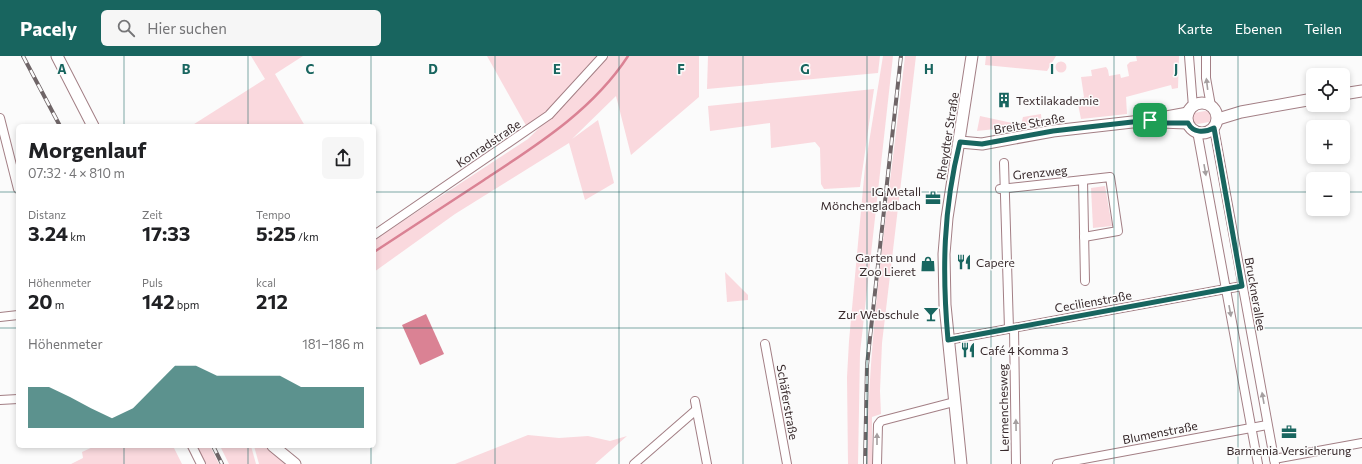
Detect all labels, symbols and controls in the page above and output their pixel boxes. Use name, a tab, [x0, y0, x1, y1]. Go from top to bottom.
search box	[101, 10, 381, 46]
text: Pacely	[20, 17, 77, 40]
icon: search	[115, 17, 137, 39]
text: Hier suchen	[147, 19, 227, 37]
text: Karte	[1177, 20, 1213, 37]
text: Ebenen	[1235, 20, 1282, 37]
text: Teilen	[1304, 20, 1342, 37]
text: A	[57, 61, 67, 77]
text: B	[182, 61, 191, 77]
text: C	[306, 61, 315, 77]
text: D	[428, 61, 438, 77]
text: E	[553, 61, 561, 77]
text: F	[677, 61, 685, 77]
text: G	[800, 61, 810, 77]
text: H	[924, 61, 934, 77]
text: I	[1050, 61, 1054, 77]
text: J	[1174, 61, 1178, 77]
map controls	[1306, 68, 1350, 216]
button: locate	[1306, 68, 1350, 112]
one-way arrow	[1204, 78, 1210, 90]
street label: Rheydter Straße	[933, 91, 961, 181]
building icon: Textilakademie	[995, 91, 1013, 109]
place label: Textilakademie	[1016, 93, 1099, 107]
pin	[1133, 103, 1167, 137]
icon: arrive	[1139, 109, 1161, 131]
street label: Breite Straße	[993, 110, 1065, 136]
street label: Konradstraße	[453, 116, 523, 170]
button: +	[1306, 120, 1350, 164]
text: Morgenlauf	[28, 136, 147, 163]
button: share	[322, 137, 364, 179]
street label: Grenzweg	[1012, 162, 1068, 182]
one-way arrow	[1202, 164, 1208, 176]
text: 07:32 · 4 × 810 m	[28, 165, 125, 181]
button: −	[1306, 172, 1350, 216]
place label: IG Metall Mönchengladbach	[821, 184, 921, 212]
office icon: IG Metall Mönchengladbach	[924, 189, 942, 207]
text: Distanz	[28, 208, 66, 221]
text: Zeit	[142, 208, 163, 221]
text: Tempo	[256, 208, 291, 221]
text: 3.24	[28, 221, 68, 245]
text: 17:33	[142, 221, 191, 245]
text: 5:25	[256, 221, 296, 245]
text: km	[68, 230, 86, 243]
text: /km	[296, 230, 319, 243]
place label: Garten und Zoo Lieret	[855, 250, 916, 278]
restaurant icon: Capere	[955, 253, 973, 271]
shop icon: Garten und Zoo Lieret	[919, 255, 937, 273]
place label: Capere	[976, 255, 1015, 269]
street label: Brucknerallee	[1243, 256, 1269, 332]
text: Höhenmeter	[28, 276, 91, 289]
text: Puls	[142, 276, 163, 289]
text: kcal	[256, 276, 276, 289]
street label: Cecilienstraße	[1053, 287, 1133, 315]
text: 20	[28, 289, 53, 313]
text: 142	[142, 289, 175, 313]
text: 212	[256, 289, 288, 313]
text: m	[53, 298, 64, 311]
text: bpm	[175, 298, 199, 311]
bar icon: Zur Webschule	[922, 305, 940, 323]
one-way arrow	[1228, 305, 1234, 318]
place label: Zur Webschule	[838, 307, 919, 321]
text: Höhenmeter	[28, 336, 103, 352]
text: 181–186 m	[302, 336, 364, 352]
restaurant icon: Café 4 Komma 3	[959, 341, 977, 359]
place label: Café 4 Komma 3	[980, 343, 1068, 357]
street label: Schäferstraße	[774, 363, 802, 441]
street label: Lermenchesweg	[995, 363, 1011, 452]
one-way arrow	[1259, 392, 1265, 404]
street label: Blumenstraße	[1121, 418, 1199, 446]
one-way arrow	[1012, 419, 1019, 431]
office icon: Barmenia Versicherung	[1280, 423, 1298, 441]
one-way arrow	[874, 432, 880, 445]
place label: Barmenia Versicherung	[1226, 443, 1352, 457]

